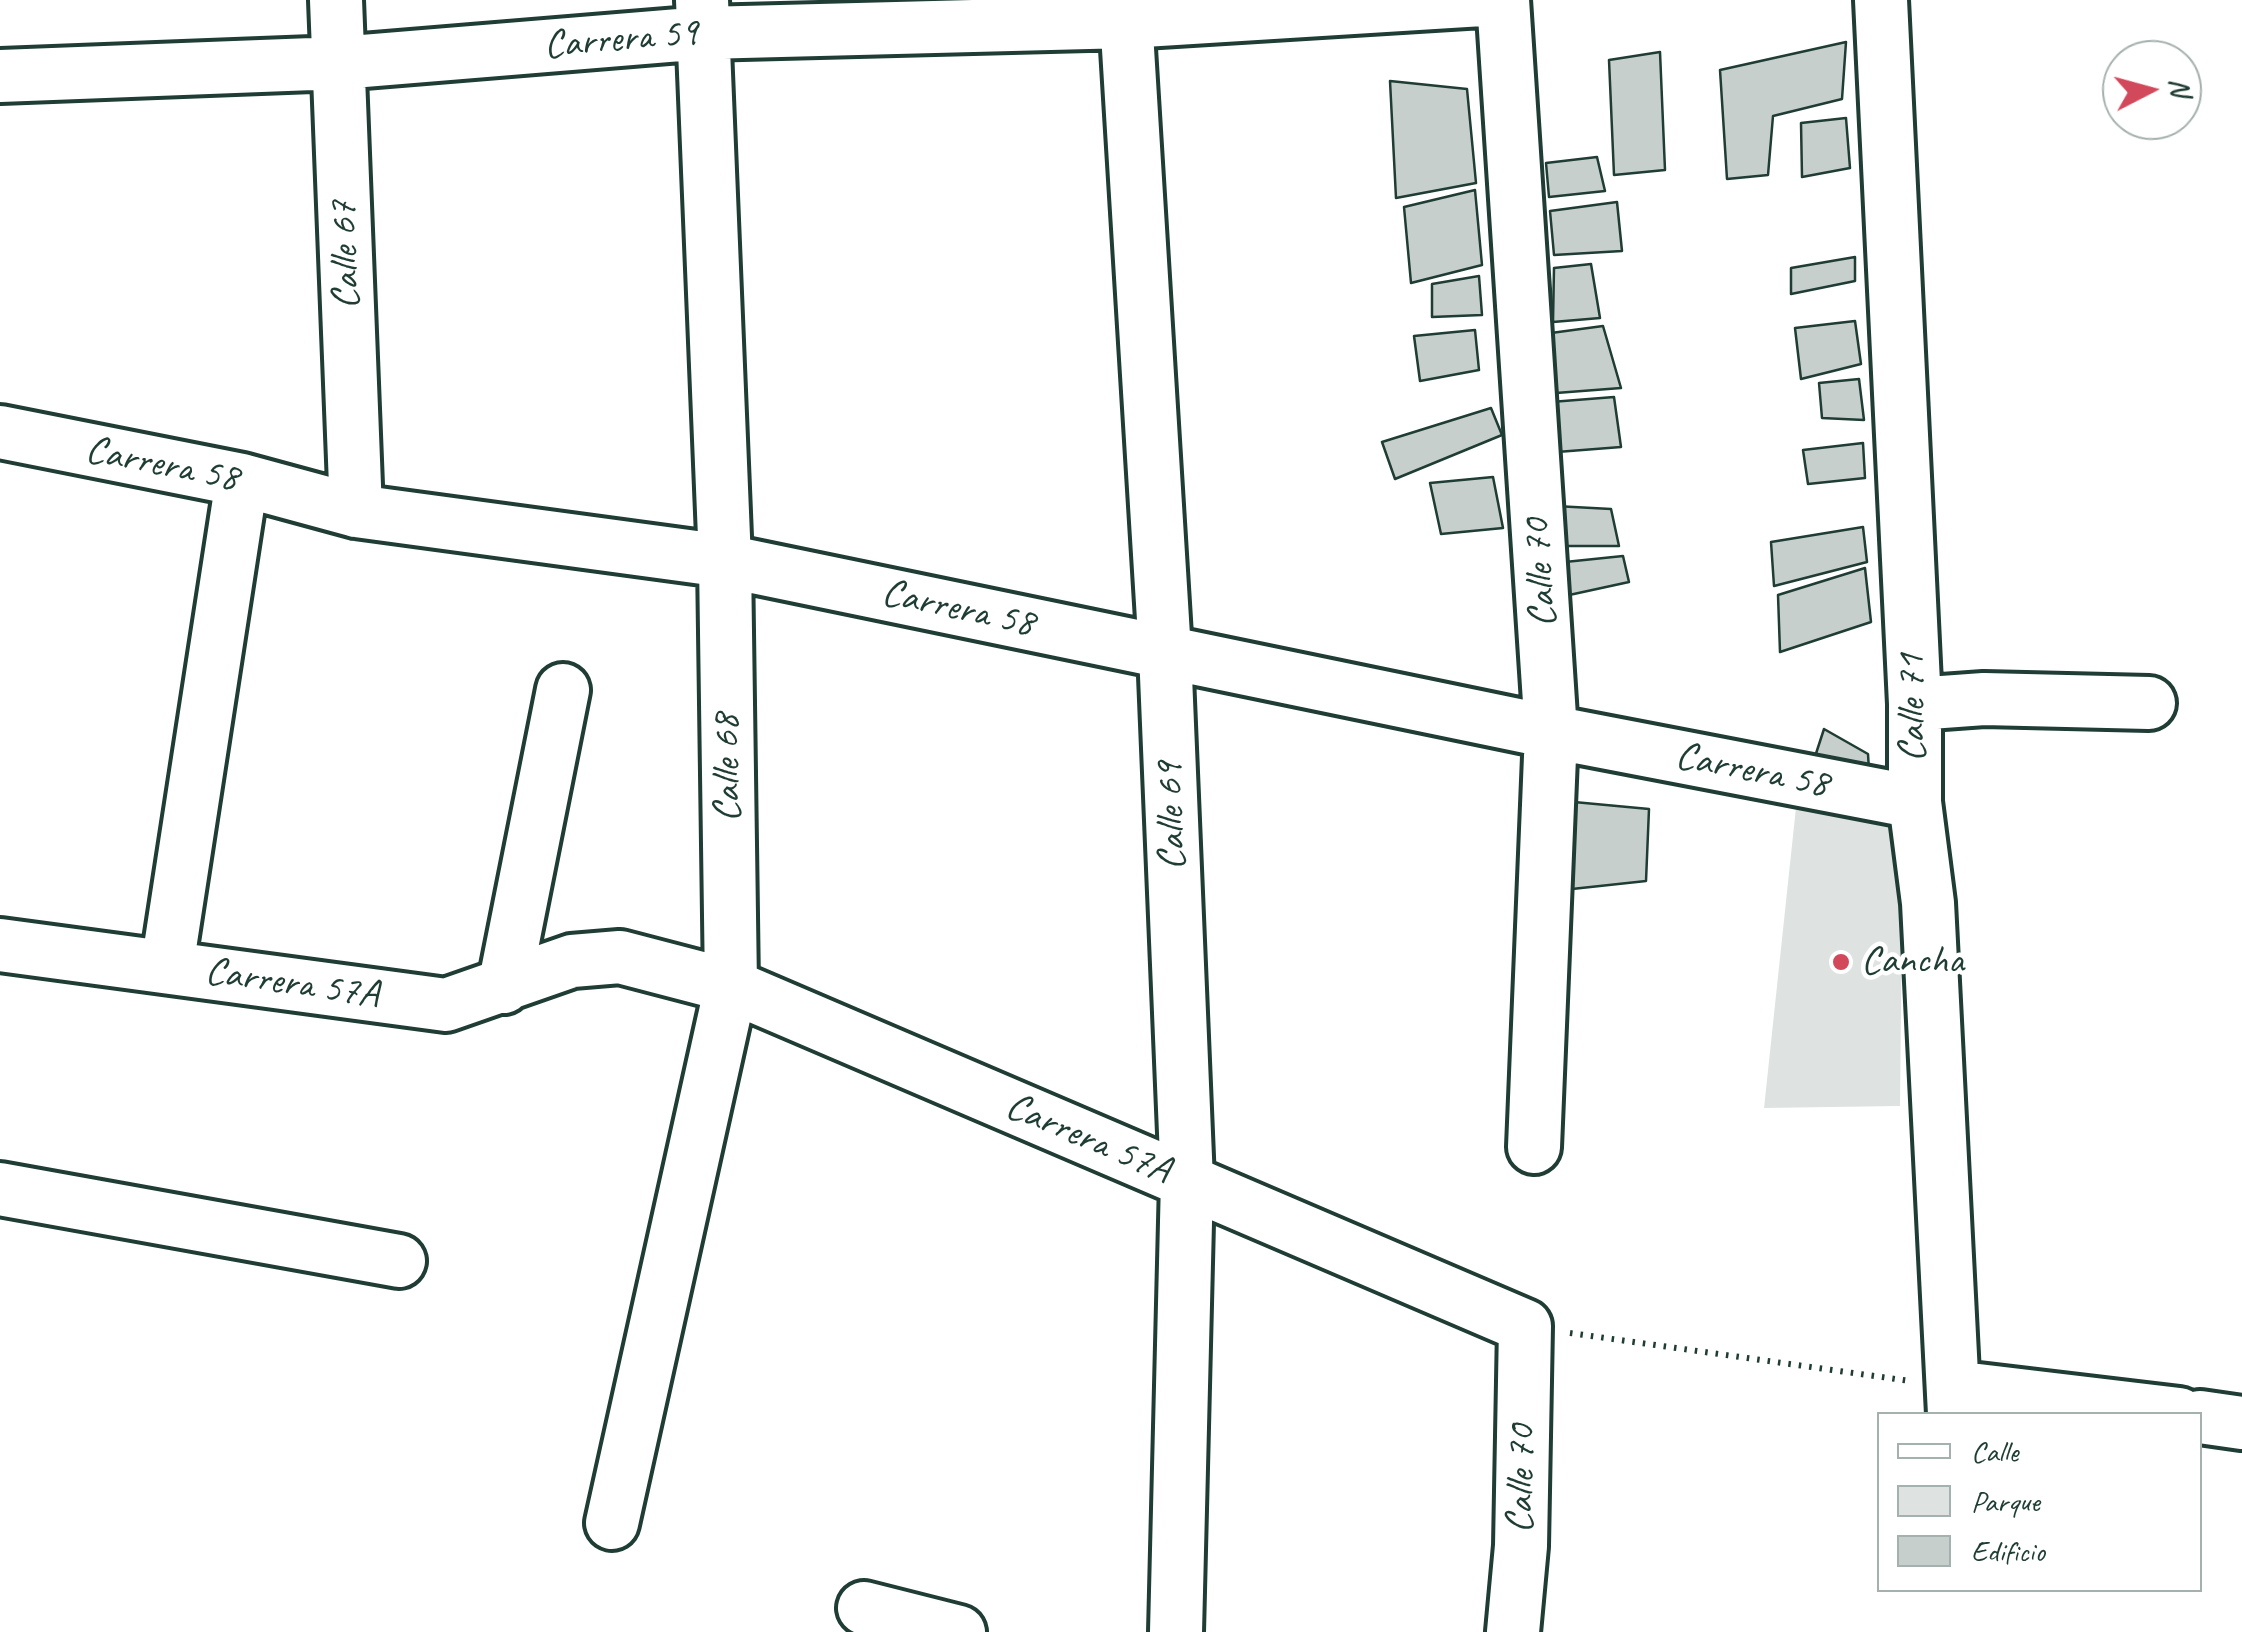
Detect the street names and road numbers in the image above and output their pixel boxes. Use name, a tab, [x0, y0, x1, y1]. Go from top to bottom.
street label: Carrera 59	[542, 9, 700, 71]
street label: Calle 67	[320, 200, 372, 310]
street label: Carrera 58	[82, 427, 242, 503]
street label: Calle 70	[1513, 517, 1569, 629]
street label: Carrera 58	[877, 569, 1039, 649]
street label: Calle 71	[1888, 653, 1938, 763]
street label: Calle 68	[703, 713, 753, 823]
street label: Carrera 58	[1672, 733, 1832, 809]
street label: Calle 69	[1146, 761, 1198, 871]
street label: Carrera 57A	[202, 948, 382, 1020]
street label: Carrera 57A	[998, 1083, 1178, 1195]
street label: Calle 70	[1497, 1424, 1547, 1534]

